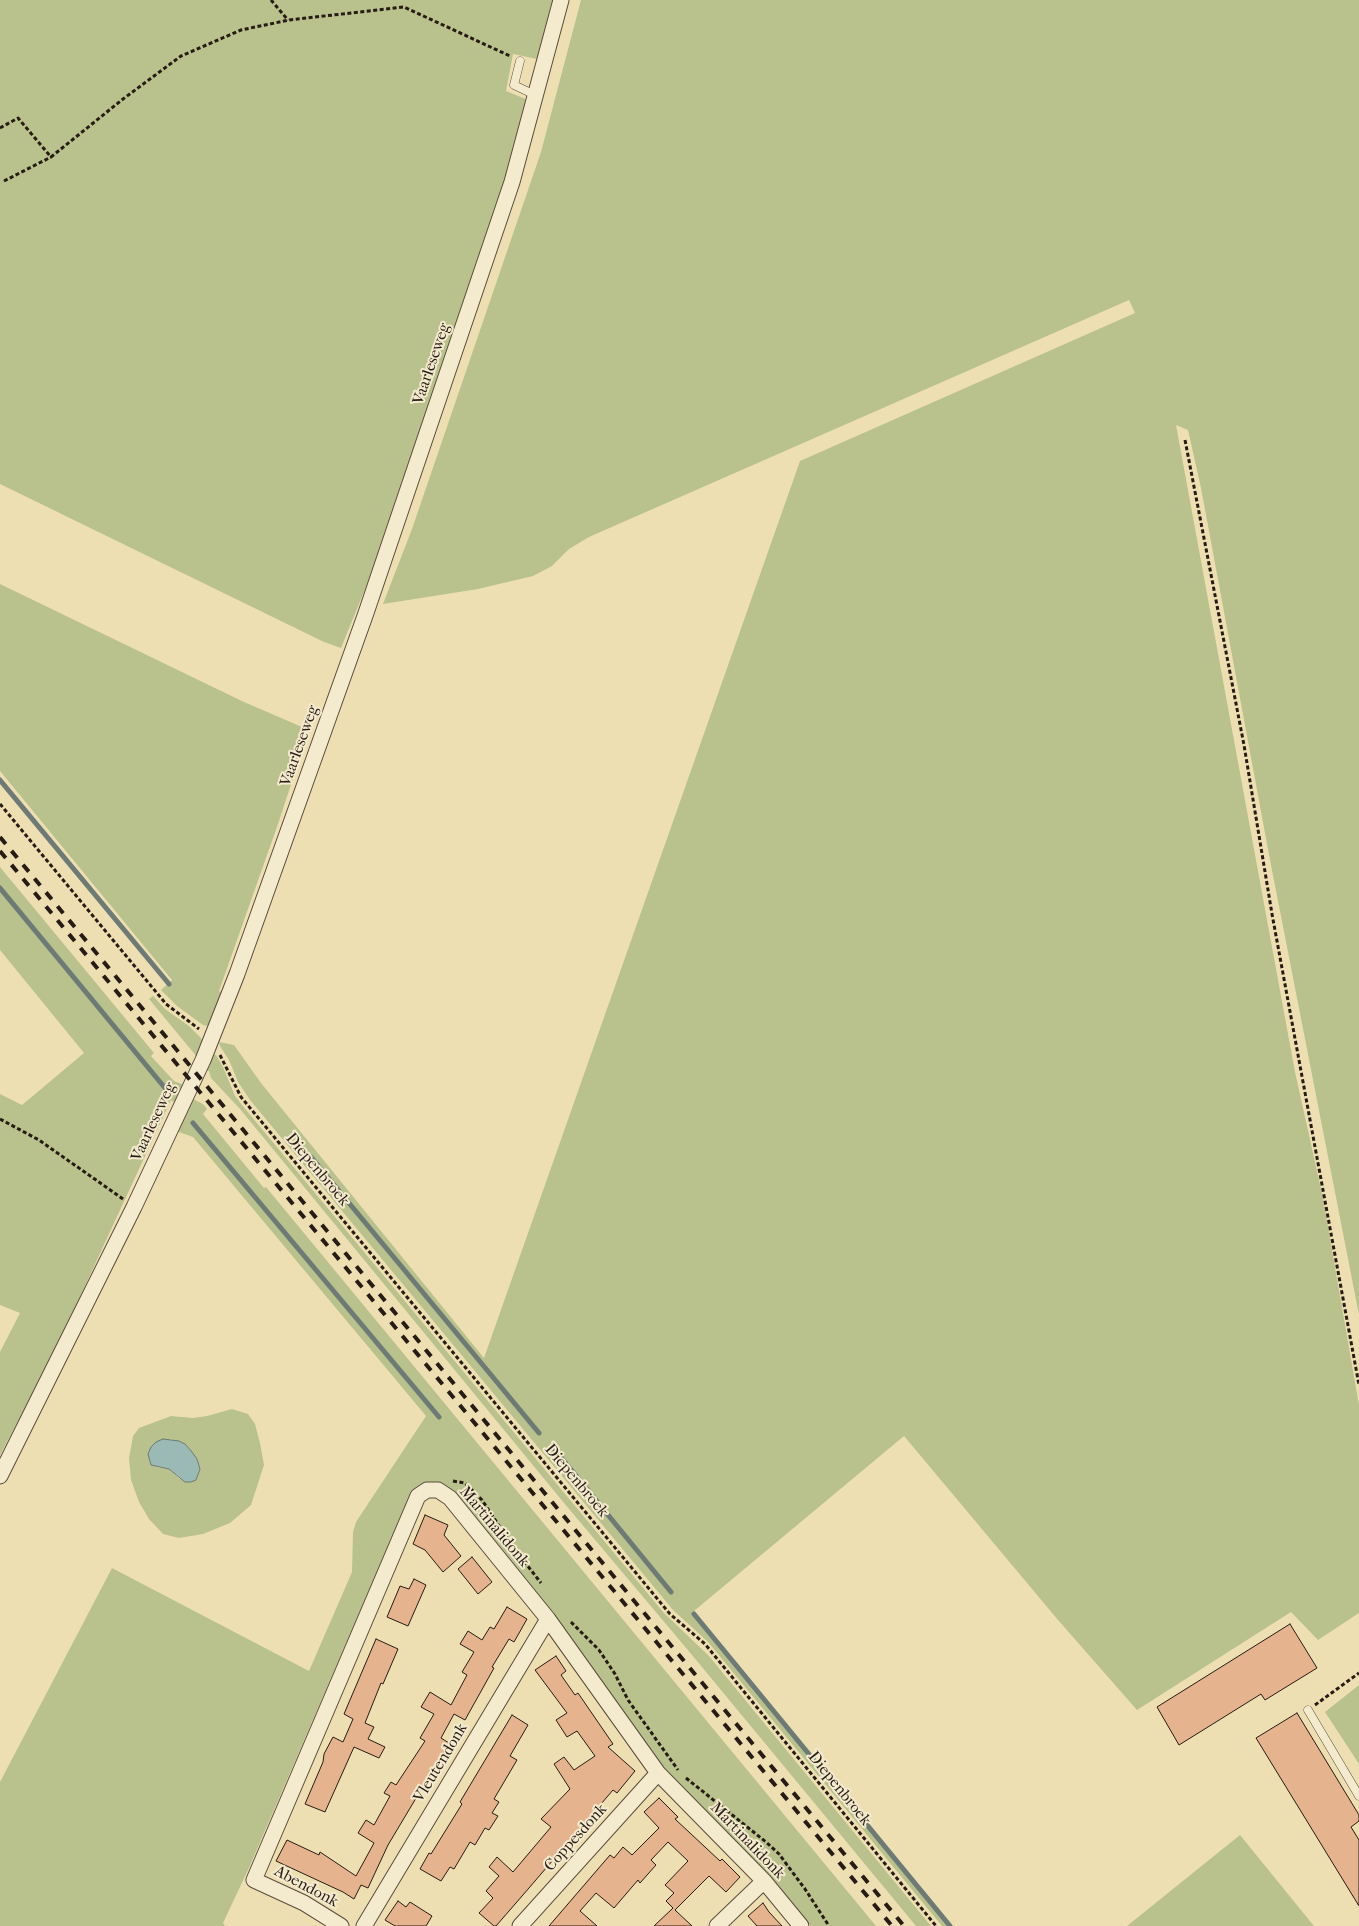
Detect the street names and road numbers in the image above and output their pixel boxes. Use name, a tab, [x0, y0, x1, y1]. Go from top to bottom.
street label: Vaarleseweg	[409, 321, 455, 407]
street label: Vaarleseweg	[276, 703, 324, 789]
street label: Vaarleseweg	[127, 1079, 181, 1165]
street label: Diepenbroek	[281, 1129, 353, 1211]
street label: Diepenbroek	[540, 1440, 612, 1522]
street label: Martinalidonk	[455, 1483, 533, 1571]
street label: Vleutendonk	[410, 1720, 472, 1806]
street label: Diepenbroek	[803, 1748, 875, 1830]
street label: Martinalidonk	[706, 1799, 788, 1883]
street label: Coppesdonk	[541, 1800, 611, 1876]
street label: Abendonk	[271, 1862, 341, 1912]

